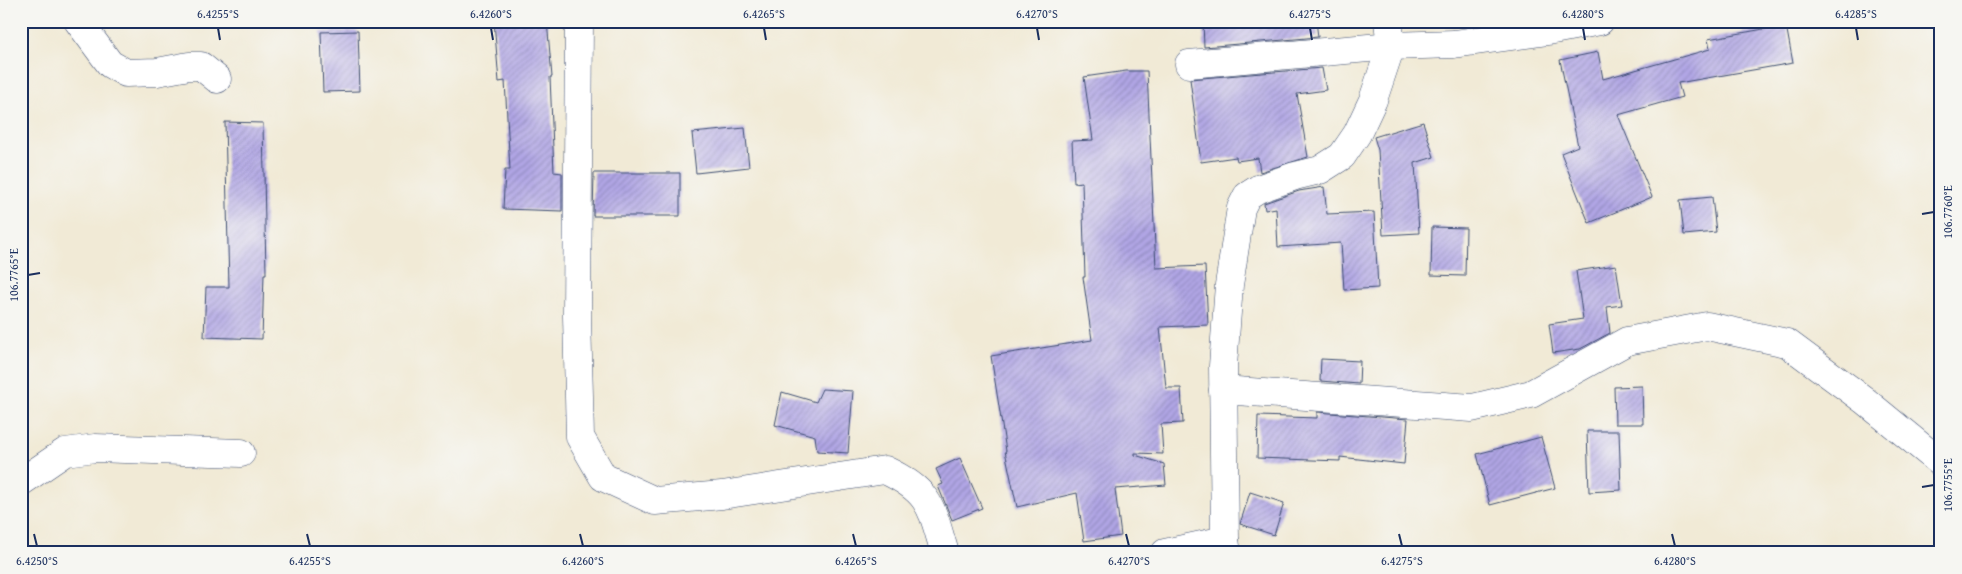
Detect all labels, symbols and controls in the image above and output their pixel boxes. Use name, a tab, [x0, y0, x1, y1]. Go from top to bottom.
text: 6.4255°S	[197, 5, 239, 22]
text: 6.4260°S	[470, 5, 512, 22]
text: 6.4265°S	[743, 5, 785, 22]
text: 6.4270°S	[1016, 5, 1058, 22]
text: 6.4275°S	[1289, 5, 1331, 22]
text: 6.4280°S	[1562, 5, 1604, 22]
text: 6.4285°S	[1835, 5, 1877, 22]
text: 106.7760°E	[1939, 185, 1956, 239]
text: 106.7765°E	[5, 248, 22, 302]
text: 106.7755°E	[1939, 458, 1956, 512]
text: 6.4250°S	[16, 552, 58, 569]
text: 6.4255°S	[289, 552, 331, 569]
text: 6.4260°S	[562, 552, 604, 569]
text: 6.4265°S	[835, 552, 877, 569]
text: 6.4270°S	[1108, 552, 1150, 569]
text: 6.4275°S	[1381, 552, 1423, 569]
text: 6.4280°S	[1654, 552, 1696, 569]

